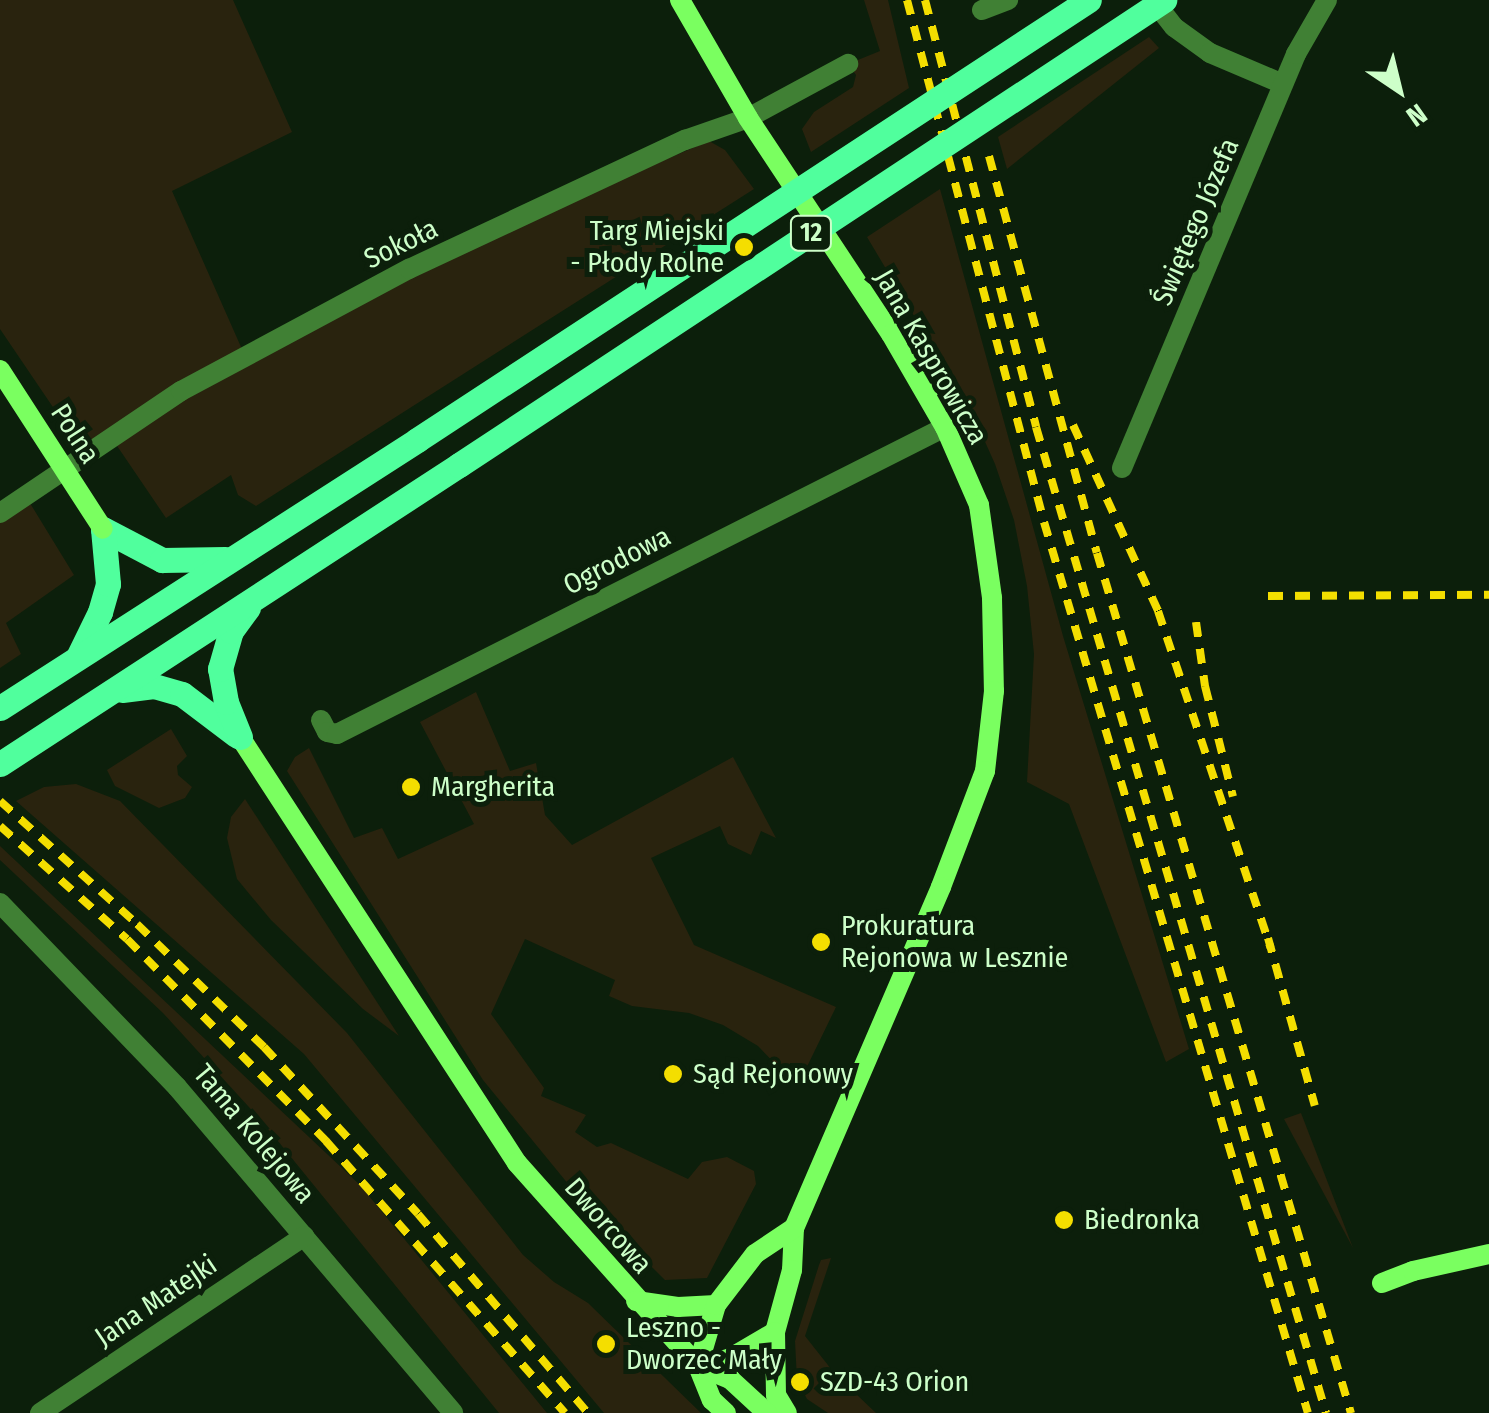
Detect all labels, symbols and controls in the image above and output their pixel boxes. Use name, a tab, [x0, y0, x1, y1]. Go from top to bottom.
north arrow	[1349, 40, 1449, 140]
text: N	[1400, 97, 1433, 133]
street label: Świętego Józefa	[1146, 133, 1246, 311]
street label: Sokoła	[359, 212, 443, 276]
road number: 12	[788, 213, 834, 253]
place label: Targ Miejski - Płody Rolne	[570, 214, 724, 280]
marker: Targ Miejski - Płody Rolne	[733, 236, 755, 258]
street label: Jana Kasprowicza	[867, 263, 995, 451]
street label: Polna	[43, 398, 107, 470]
street label: Ogrodowa	[558, 520, 676, 602]
place label: Margherita	[431, 770, 555, 804]
marker: Margherita	[400, 776, 422, 798]
place label: Prokuratura Rejonowa w Lesznie	[841, 909, 1068, 975]
marker: Prokuratura Rejonowa w Lesznie	[810, 931, 832, 953]
place label: Sąd Rejonowy	[693, 1057, 853, 1091]
street label: Tama Kolejowa	[186, 1058, 322, 1210]
marker: Sąd Rejonowy	[662, 1063, 684, 1085]
street label: Dworcowa	[557, 1171, 659, 1281]
place label: Biedronka	[1084, 1203, 1200, 1237]
marker: Biedronka	[1053, 1209, 1075, 1231]
street label: Jana Matejki	[89, 1248, 223, 1354]
place label: Leszno - Dworzec Mały	[626, 1311, 782, 1377]
marker: Leszno - Dworzec Mały	[595, 1333, 617, 1355]
place label: SZD-43 Orion	[820, 1365, 969, 1399]
marker: SZD-43 Orion	[789, 1371, 811, 1393]

